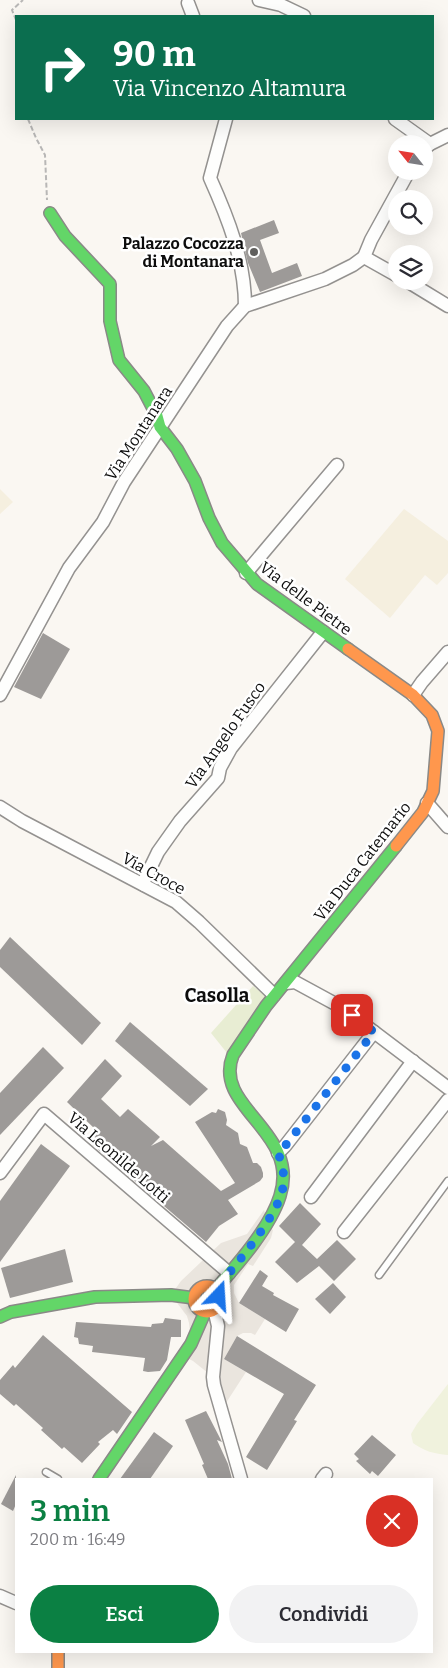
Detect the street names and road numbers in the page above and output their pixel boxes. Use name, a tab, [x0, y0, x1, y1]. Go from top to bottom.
street label: Via Montanara	[101, 382, 176, 484]
street label: Via delle Pietre	[256, 558, 356, 639]
street label: Via Angelo Fusco	[181, 678, 269, 792]
street label: Via Duca Catemario	[310, 798, 415, 925]
street label: Via Croce	[119, 848, 189, 899]
street label: Via Leonilde Lotti	[64, 1108, 174, 1207]

